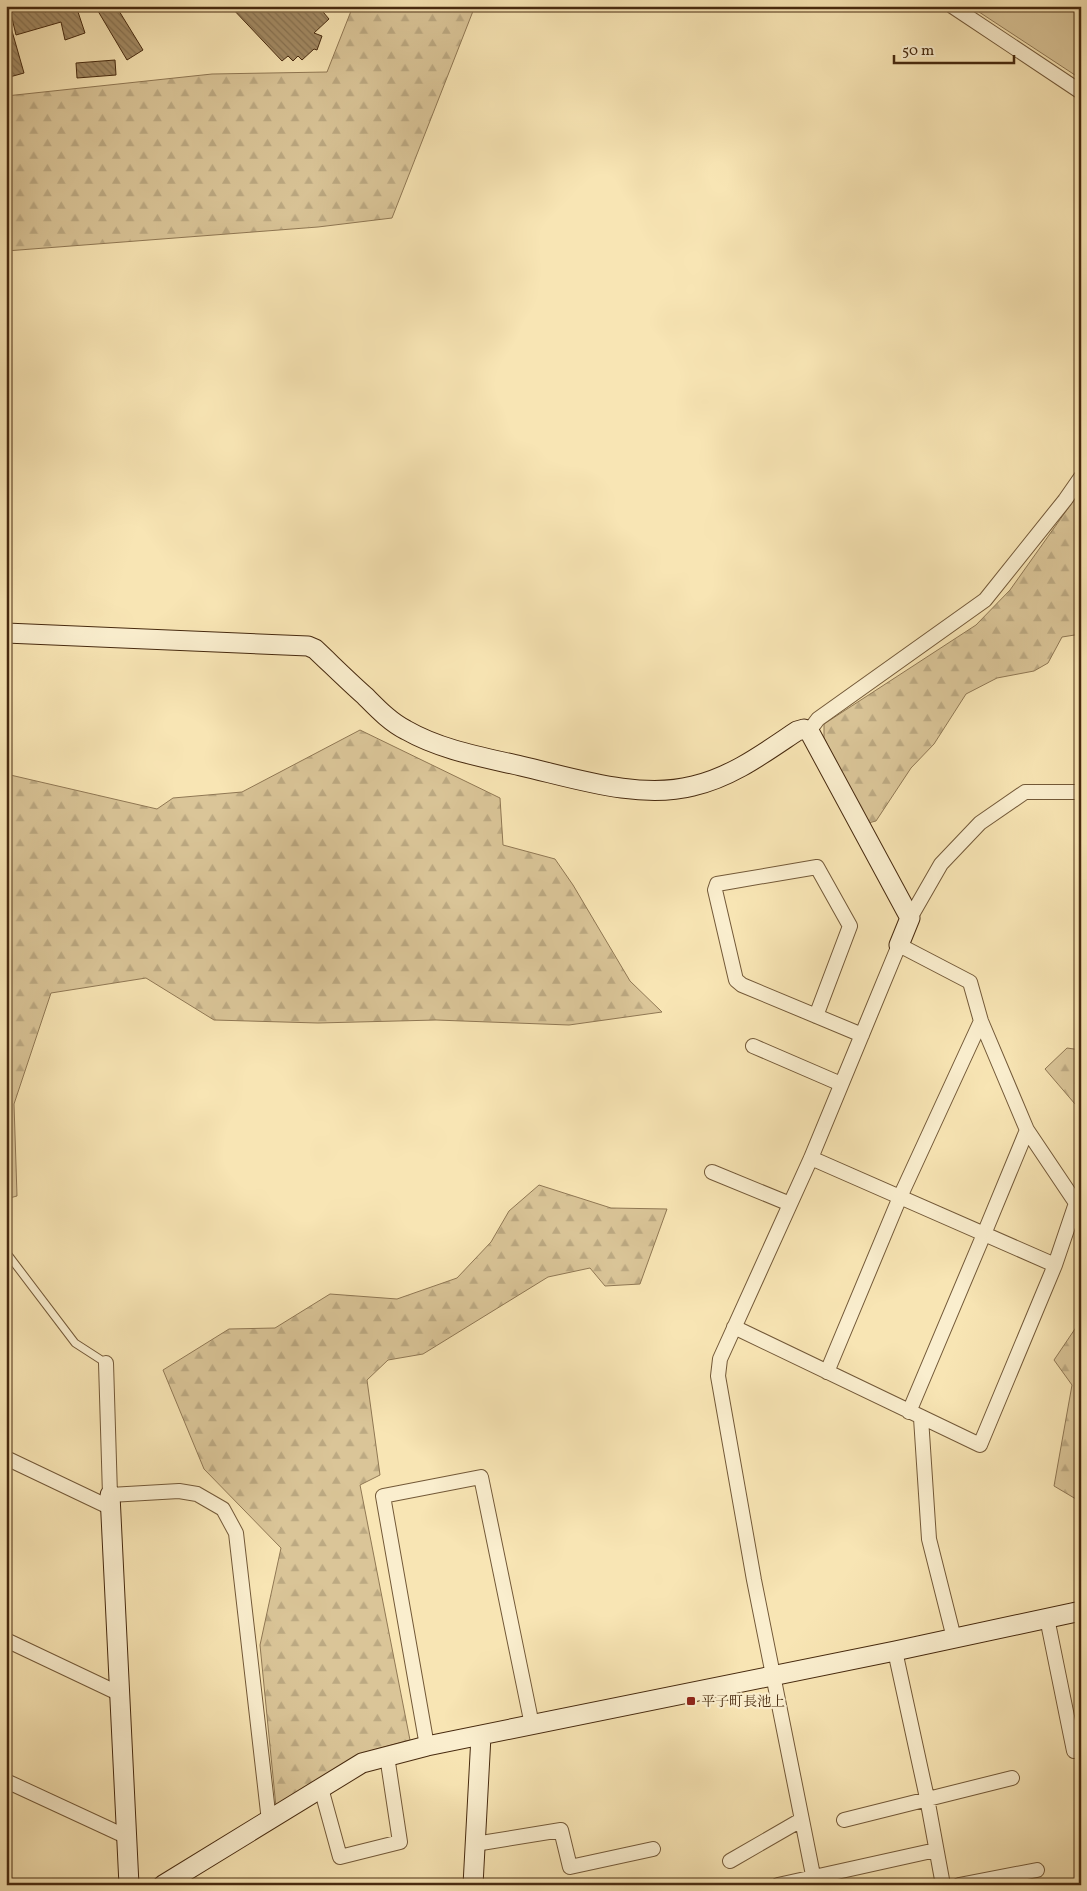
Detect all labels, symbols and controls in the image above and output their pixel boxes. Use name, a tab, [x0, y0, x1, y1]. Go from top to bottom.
scale bar	[894, 32, 1014, 64]
text: 50 m	[902, 41, 934, 62]
place label: 平子町長池上	[701, 1693, 785, 1712]
marker: 平子町長池上	[685, 1695, 697, 1707]

